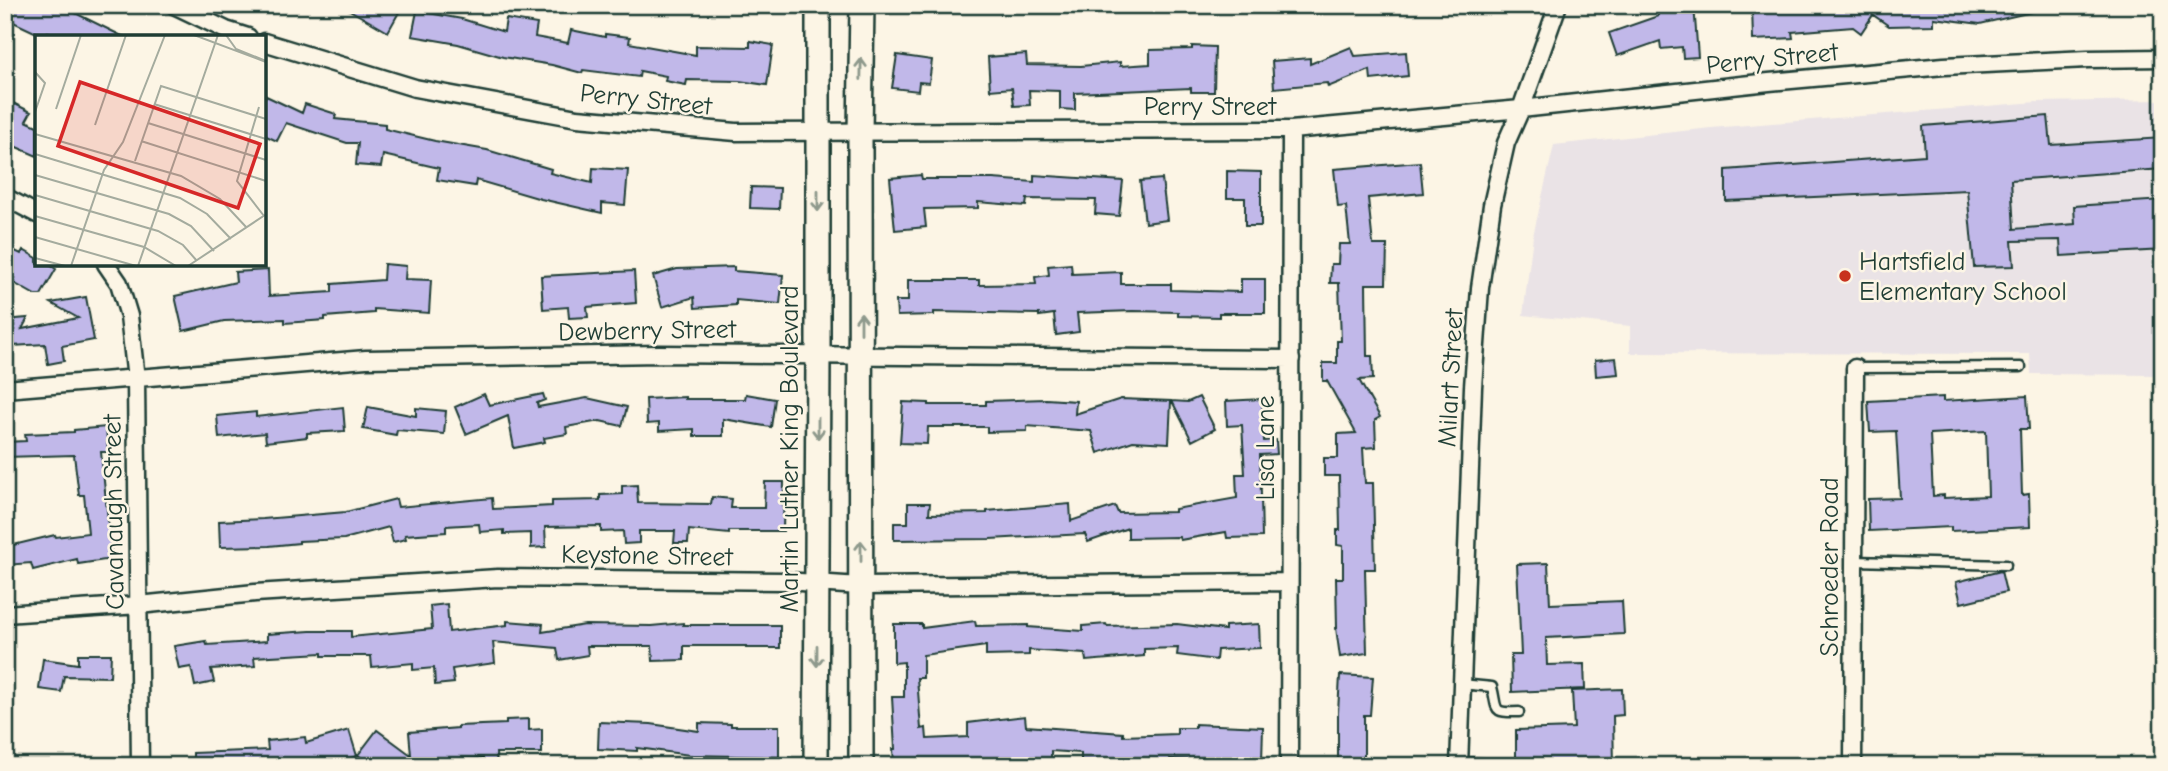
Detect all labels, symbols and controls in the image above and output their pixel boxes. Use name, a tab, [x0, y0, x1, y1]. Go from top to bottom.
inset map	[35, 35, 266, 266]
street label: Perry Street	[1705, 37, 1841, 81]
one-way arrow	[854, 58, 868, 81]
street label: Perry Street	[578, 78, 715, 122]
street label: Perry Street	[1144, 92, 1278, 122]
one-way arrow	[811, 189, 825, 212]
place label: Hartsfield Elementary School	[1859, 247, 2067, 307]
marker: Hartsfield Elementary School	[1837, 268, 1853, 284]
street label: Martin Luther King Boulevard	[775, 285, 805, 613]
street label: Milart Street	[1432, 307, 1470, 448]
one-way arrow	[855, 312, 868, 335]
street label: Dewberry Street	[558, 314, 738, 348]
street label: Lisa Lane	[1251, 395, 1281, 501]
street label: Cavanaugh Street	[97, 412, 131, 610]
one-way arrow	[811, 417, 825, 440]
street label: Schroeder Road	[1815, 477, 1845, 657]
one-way arrow	[854, 539, 868, 562]
street label: Keystone Street	[561, 540, 735, 573]
one-way arrow	[810, 644, 823, 667]

